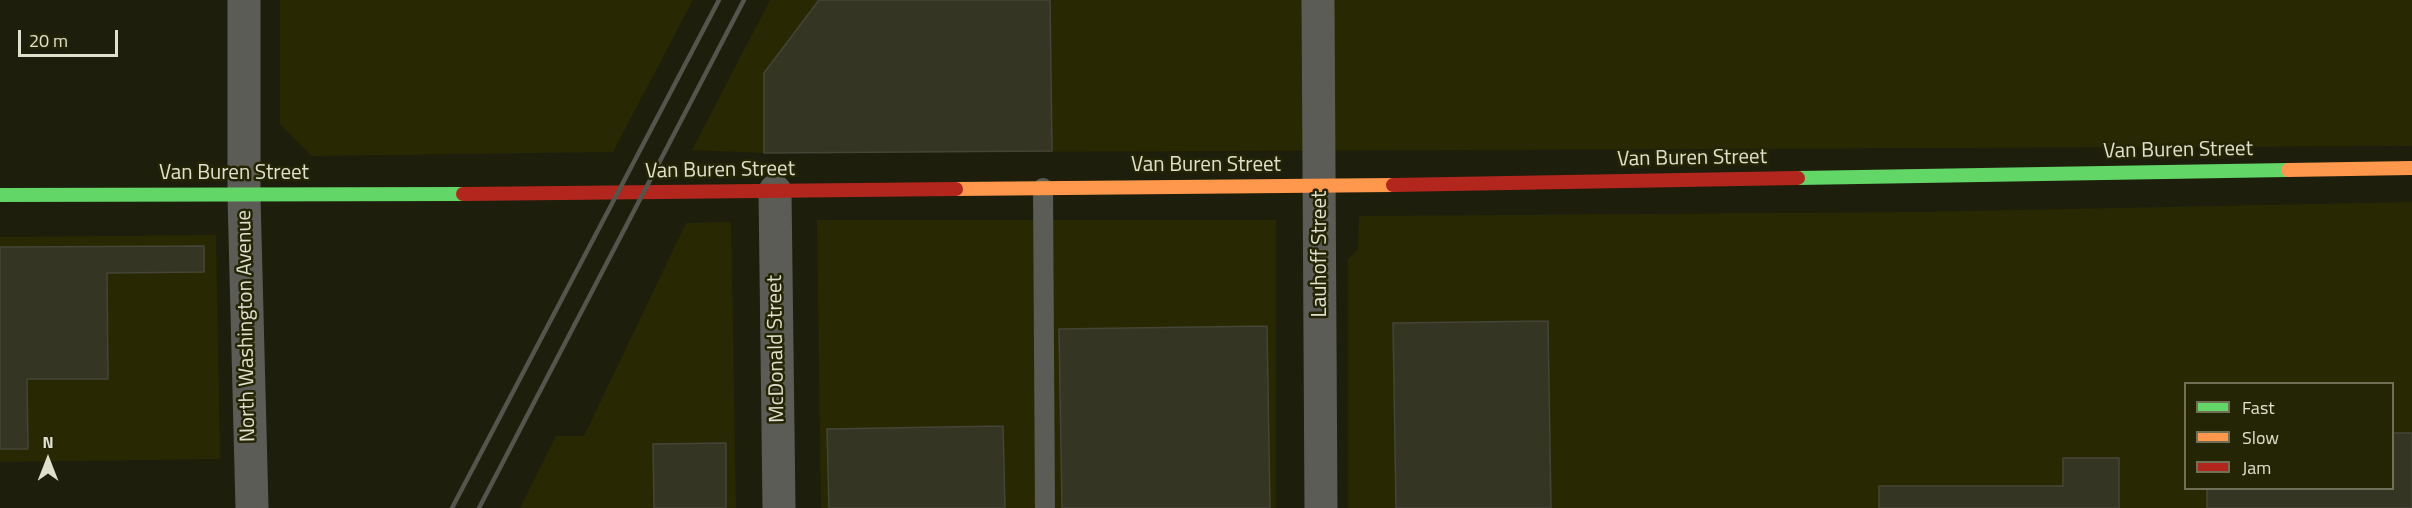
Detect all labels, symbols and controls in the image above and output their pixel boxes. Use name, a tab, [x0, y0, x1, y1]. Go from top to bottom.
scale bar	[21, 18, 122, 56]
text: 20 m	[29, 27, 68, 54]
street label: Van Buren Street	[2103, 137, 2253, 165]
street label: Van Buren Street	[1617, 145, 1767, 173]
street label: Van Buren Street	[1131, 153, 1281, 179]
street label: Van Buren Street	[645, 157, 795, 185]
street label: Van Buren Street	[159, 161, 309, 187]
street label: Lauhoff Street	[1308, 191, 1334, 317]
street label: North Washington Avenue	[232, 210, 262, 442]
street label: McDonald Street	[763, 275, 791, 423]
legend	[2184, 382, 2394, 490]
text: Fast	[2242, 394, 2275, 421]
text: Slow	[2242, 424, 2279, 451]
north arrow	[18, 430, 78, 490]
text: N	[42, 430, 54, 454]
text: Jam	[2242, 454, 2271, 481]

